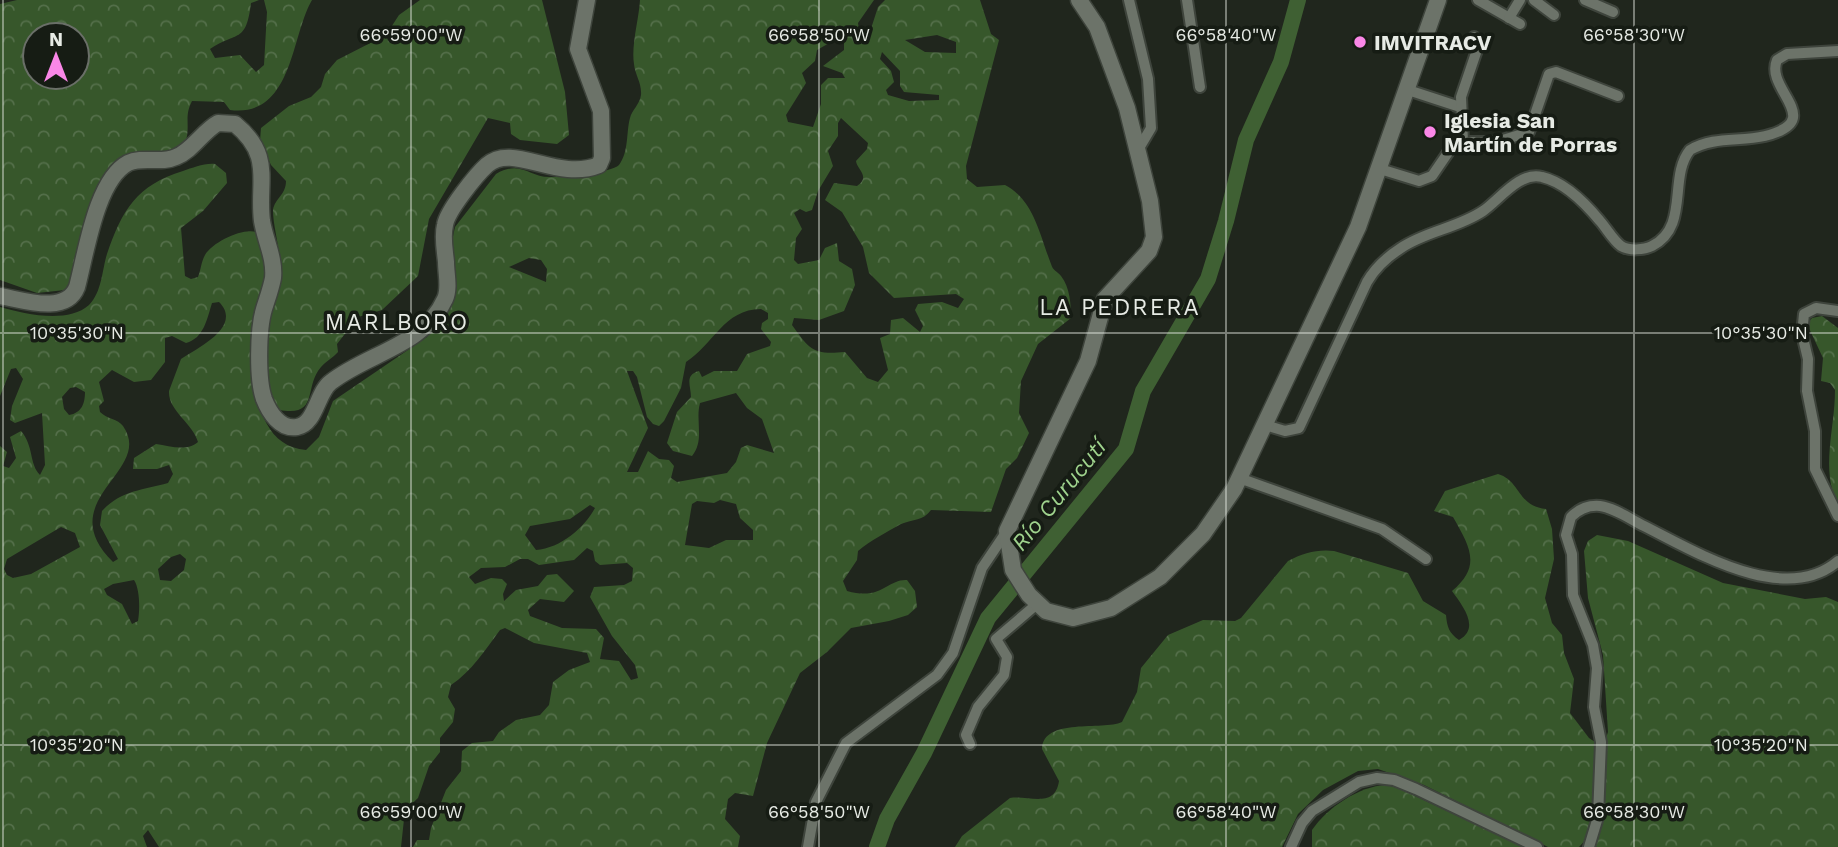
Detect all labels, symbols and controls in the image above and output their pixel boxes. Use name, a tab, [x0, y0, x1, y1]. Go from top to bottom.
north arrow	[21, 21, 91, 91]
text: 66°59'00"W	[360, 24, 462, 45]
text: 66°58'50"W	[768, 24, 870, 45]
text: 66°58'40"W	[1175, 24, 1277, 45]
text: 66°58'30"W	[1583, 24, 1685, 45]
text: N	[49, 28, 63, 51]
place label: IMVITRACV	[1374, 30, 1492, 55]
marker: IMVITRACV	[1352, 34, 1368, 50]
place label: Iglesia San Martín de Porras	[1444, 108, 1617, 157]
marker: Iglesia San Martín de Porras	[1422, 124, 1438, 140]
district label: LA PEDRERA	[1039, 294, 1201, 321]
district label: MARLBORO	[325, 309, 469, 336]
text: 10°35'30"N	[30, 322, 124, 343]
text: 10°35'30"N	[1714, 322, 1808, 343]
water label: Río Curucutí	[1006, 432, 1114, 556]
text: 10°35'20"N	[30, 734, 124, 755]
text: 10°35'20"N	[1714, 734, 1808, 755]
text: 66°59'00"W	[360, 801, 462, 822]
text: 66°58'50"W	[768, 801, 870, 822]
text: 66°58'40"W	[1175, 801, 1277, 822]
text: 66°58'30"W	[1583, 801, 1685, 822]

